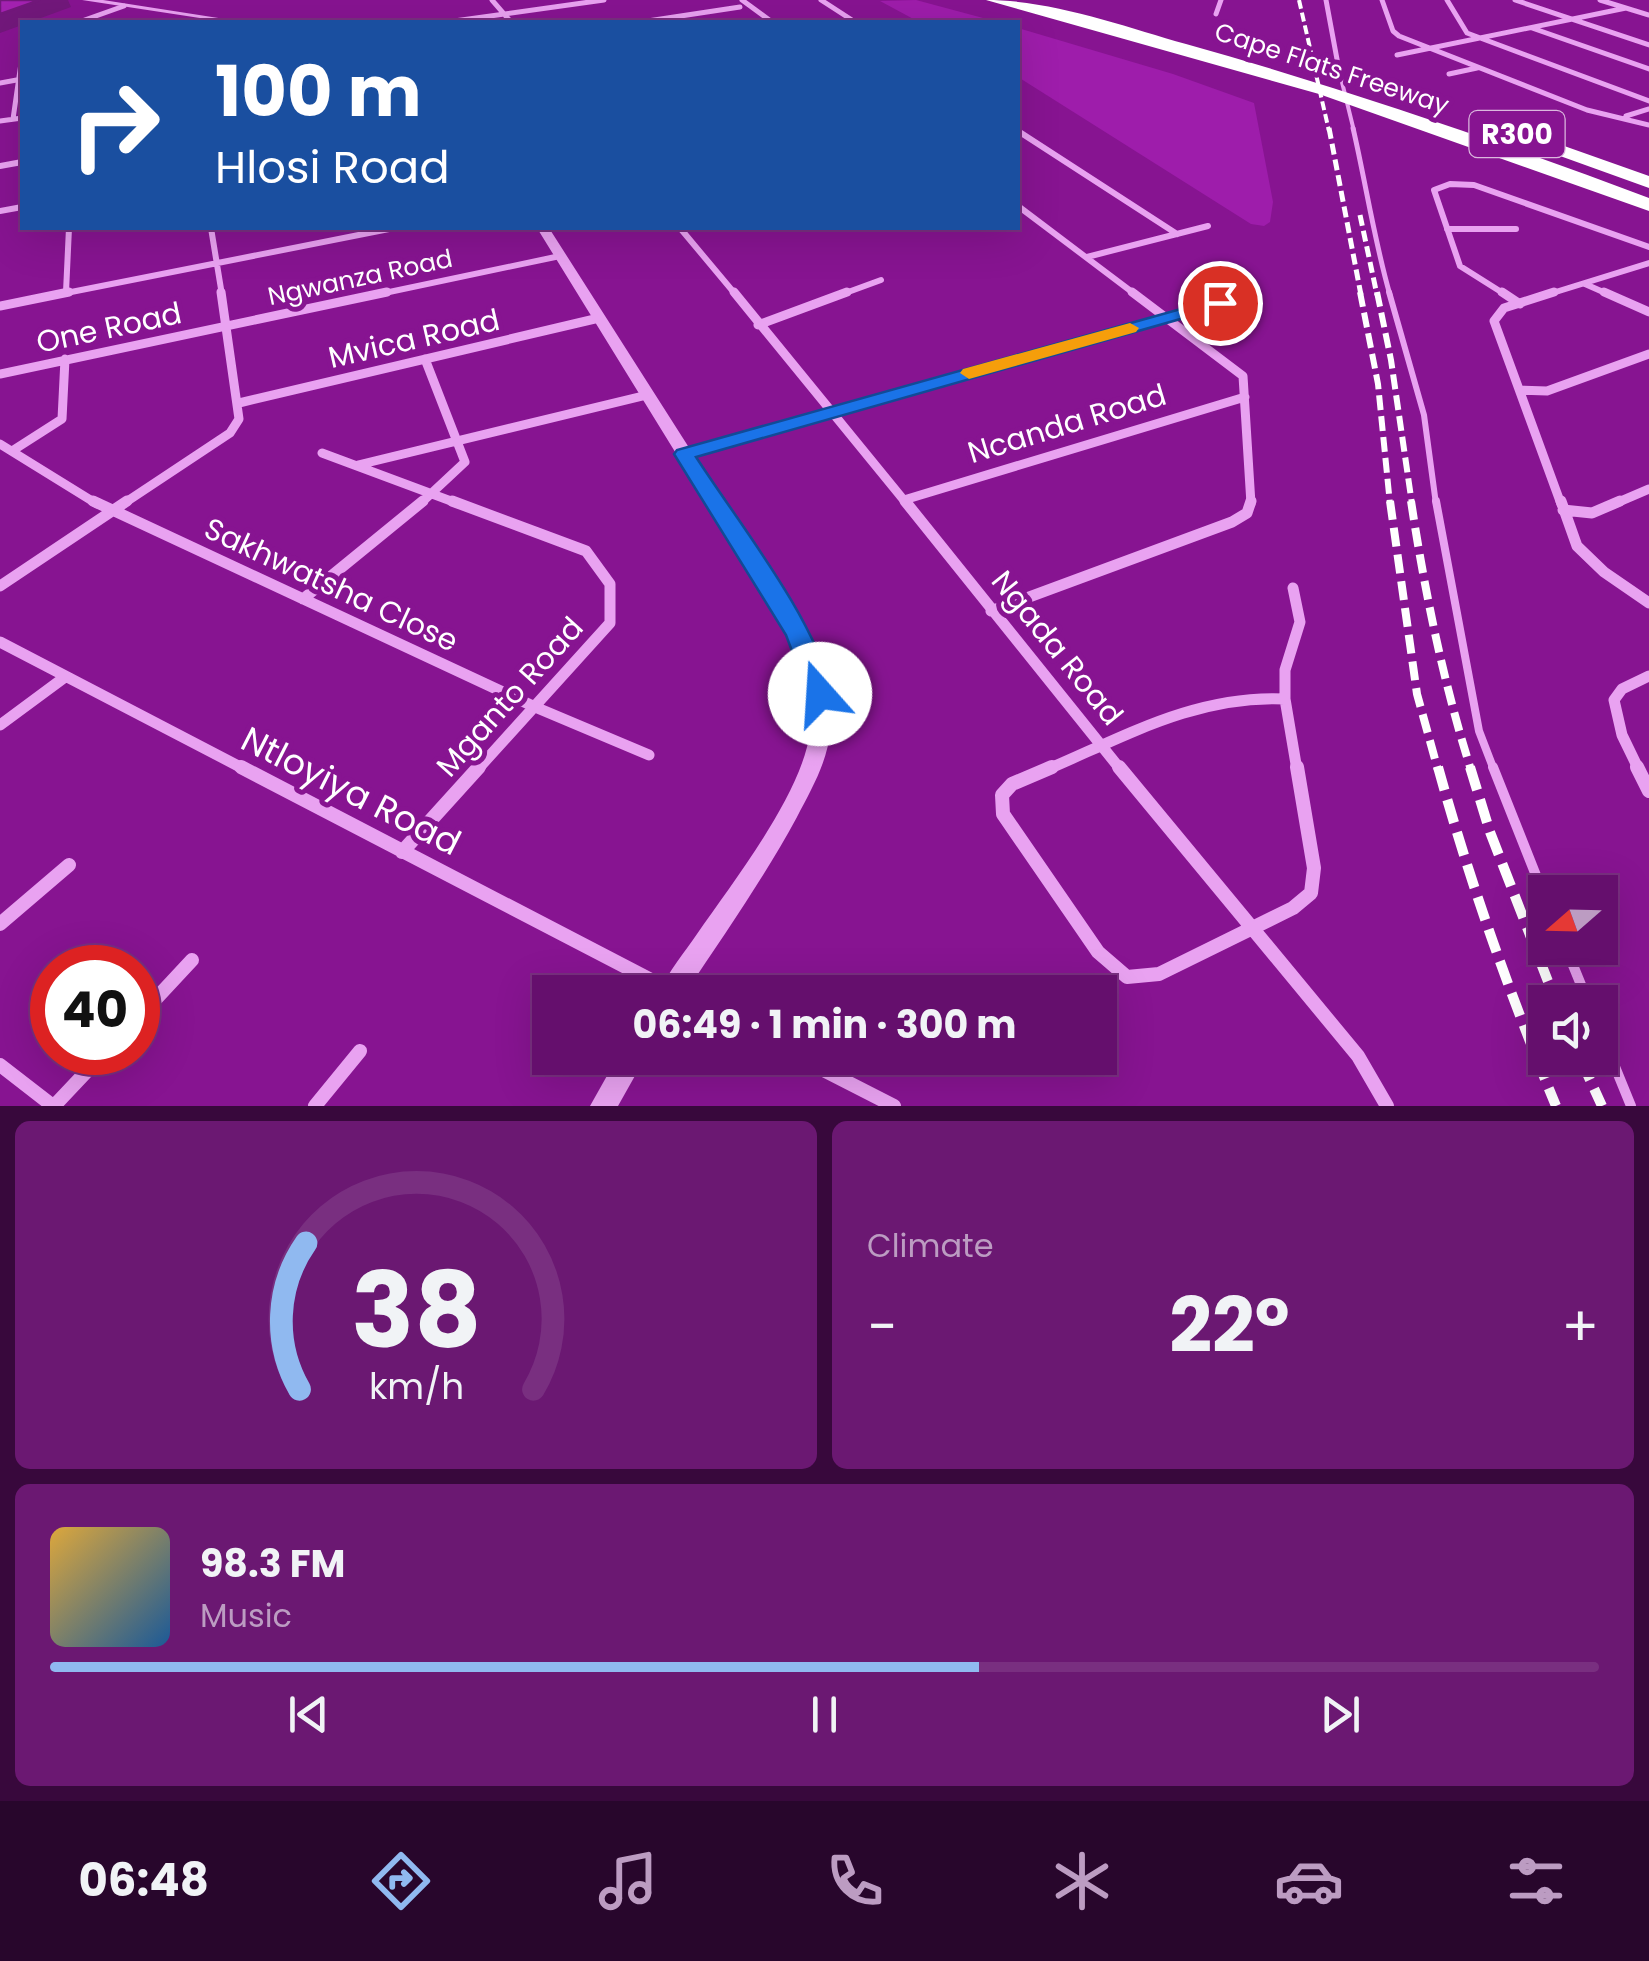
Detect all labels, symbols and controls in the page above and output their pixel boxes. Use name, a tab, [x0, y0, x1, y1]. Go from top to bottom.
street label: Cape Flats Freeway	[1210, 14, 1453, 123]
text: 100 m	[215, 42, 422, 141]
icon: right	[50, 60, 180, 190]
road number: R300	[1470, 111, 1564, 157]
text: Hlosi Road	[215, 136, 450, 199]
street label: Ngwanza Road	[265, 241, 456, 314]
pin	[1178, 261, 1263, 346]
icon: arrive	[1193, 276, 1248, 331]
street label: One Road	[32, 291, 185, 364]
street label: Mvica Road	[324, 298, 504, 379]
street label: Ncanda Road	[962, 373, 1171, 474]
street label: Sakhwatsha Close	[197, 507, 465, 662]
street label: Ngada Road	[981, 561, 1133, 734]
street label: Mganto Road	[426, 607, 593, 786]
position arrow	[768, 642, 872, 746]
street label: Ntloyiya Road	[233, 714, 469, 867]
north arrow	[1528, 875, 1618, 965]
map controls	[1528, 875, 1618, 1075]
speed limit sign: 40	[30, 945, 160, 1075]
button: sound	[1528, 985, 1618, 1075]
text: 06:49 · 1 min · 300 m	[632, 998, 1017, 1051]
text: Climate	[867, 1223, 994, 1268]
text: 38	[351, 1238, 481, 1383]
text: 22°	[1169, 1273, 1290, 1378]
text: −	[867, 1288, 897, 1365]
text: +	[1561, 1288, 1599, 1365]
text: km/h	[368, 1361, 464, 1412]
text: 98.3 FM	[200, 1537, 345, 1590]
text: Music	[200, 1593, 292, 1638]
icon: previous	[281, 1687, 336, 1742]
icon: pause	[797, 1687, 852, 1742]
icon: next	[1313, 1687, 1368, 1742]
icon: directions	[366, 1846, 436, 1916]
icon: music	[593, 1846, 663, 1916]
icon: phone	[820, 1846, 890, 1916]
icon: climate	[1047, 1846, 1117, 1916]
icon: car	[1274, 1846, 1344, 1916]
icon: filters	[1501, 1846, 1571, 1916]
text: 06:48	[78, 1849, 209, 1912]

